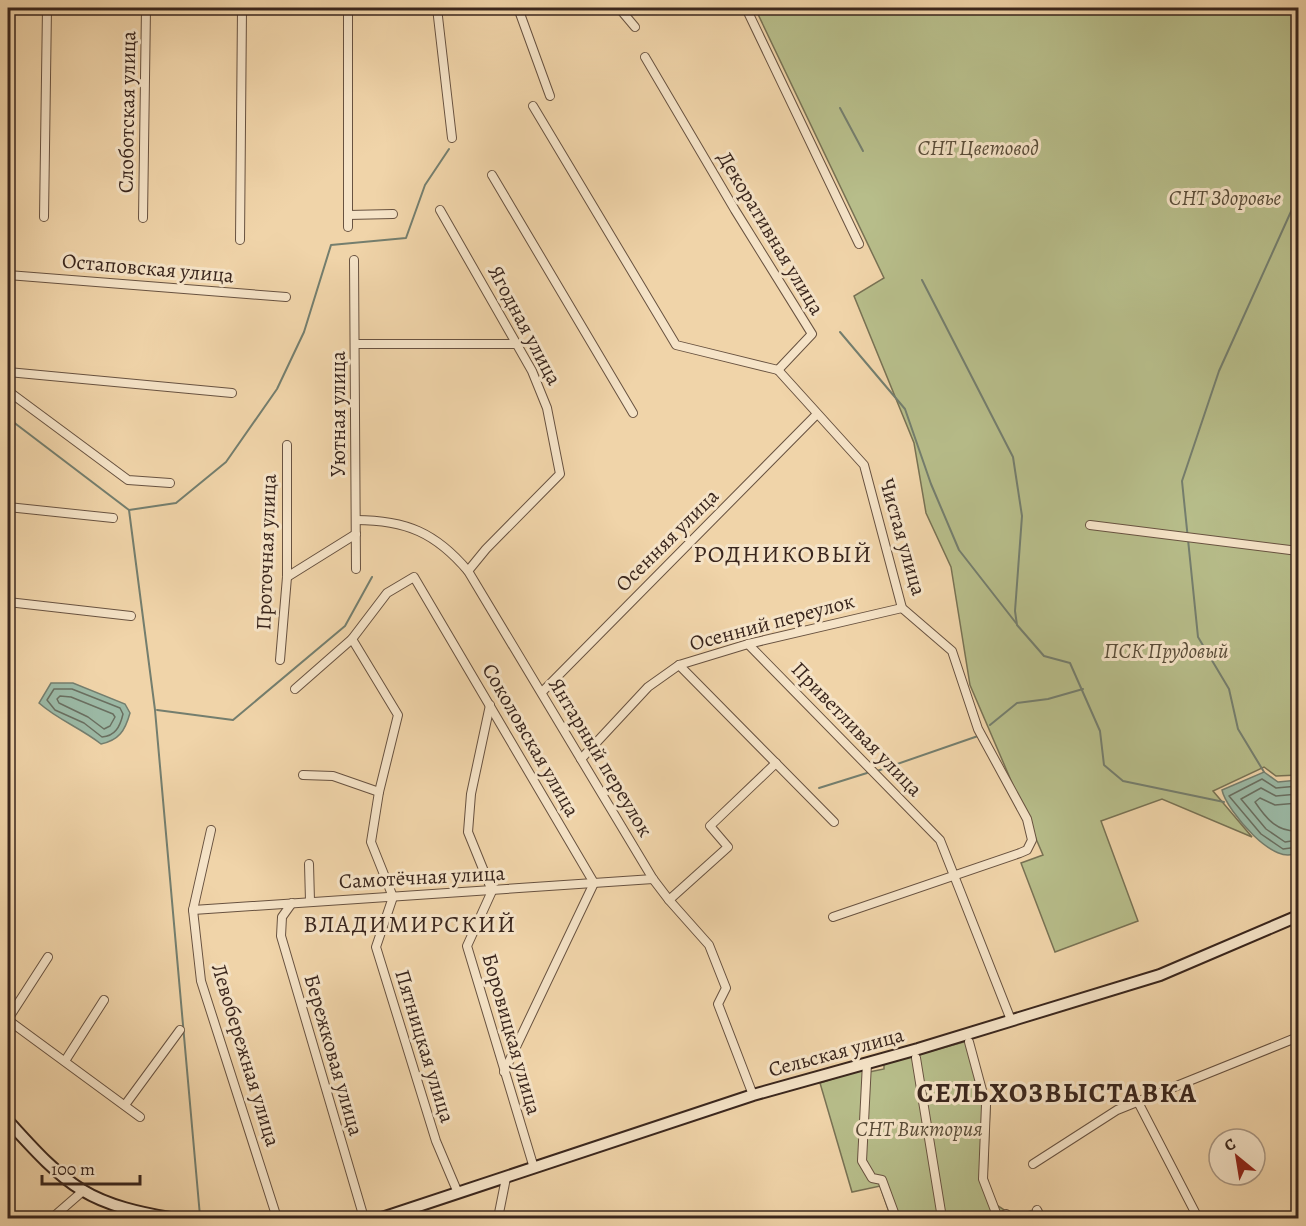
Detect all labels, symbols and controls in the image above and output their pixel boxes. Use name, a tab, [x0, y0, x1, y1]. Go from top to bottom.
street label: Слоботская улица	[112, 30, 142, 193]
park label: СНТ Цветовод	[917, 134, 1039, 162]
street label: Декоративная улица	[711, 146, 831, 320]
park label: СНТ Здоровье	[1169, 184, 1282, 212]
street label: Остаповская улица	[61, 247, 235, 289]
street label: Ягодная улица	[482, 260, 569, 390]
street label: Уютная улица	[324, 351, 352, 477]
street label: Проточная улица	[249, 473, 283, 631]
street label: Чистая улица	[873, 475, 933, 599]
street label: Осенняя улица	[609, 482, 725, 598]
district label: РОДНИКОВЫЙ	[693, 538, 873, 570]
street label: Осенний переулок	[686, 586, 858, 657]
park label: ПСК Прудовый	[1104, 637, 1228, 665]
street label: Приветливая улица	[785, 655, 929, 803]
street label: Соколовская улица	[476, 658, 586, 822]
street label: Янтарный переулок	[542, 672, 660, 842]
street label: Самотёчная улица	[338, 859, 506, 895]
district label: ВЛАДИМИРСКИЙ	[303, 908, 517, 940]
street label: Боровицкая улица	[476, 950, 549, 1118]
street label: Левобережная улица	[205, 960, 287, 1150]
street label: Пятницкая улица	[388, 966, 462, 1126]
street label: Бережковая улица	[298, 971, 371, 1139]
street label: Сельская улица	[765, 1020, 907, 1084]
district label: СЕЛЬХОЗВЫСТАВКА	[917, 1075, 1197, 1111]
park label: СНТ Виктория	[855, 1115, 983, 1143]
north arrow	[1207, 1127, 1267, 1187]
text: С	[1220, 1133, 1240, 1157]
scale bar	[42, 1148, 140, 1186]
text: 100 m	[51, 1157, 95, 1181]

